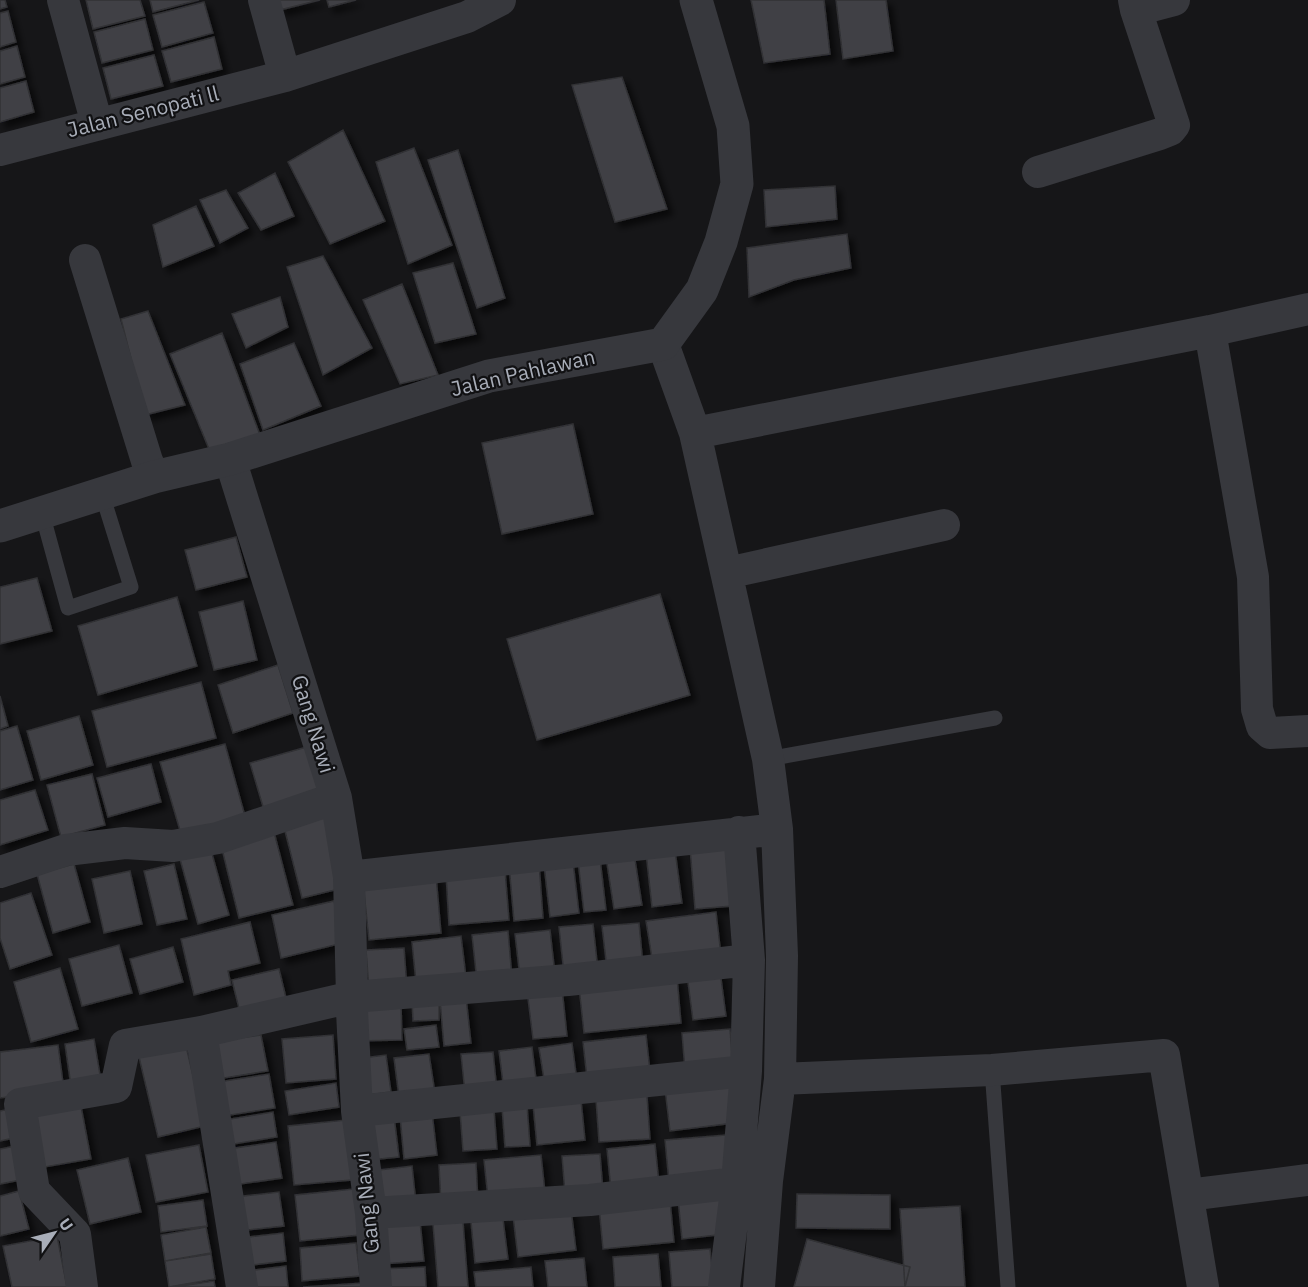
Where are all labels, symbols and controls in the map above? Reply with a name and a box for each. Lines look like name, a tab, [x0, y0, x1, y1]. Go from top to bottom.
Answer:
street label: Jalan Senopati ll	[64, 79, 222, 143]
street label: Jalan Pahlawan	[448, 342, 598, 402]
street label: Gang Nawi	[286, 671, 342, 776]
street label: Gang Nawi	[347, 1151, 385, 1255]
north arrow	[24, 1203, 84, 1263]
text: U	[55, 1214, 78, 1235]

